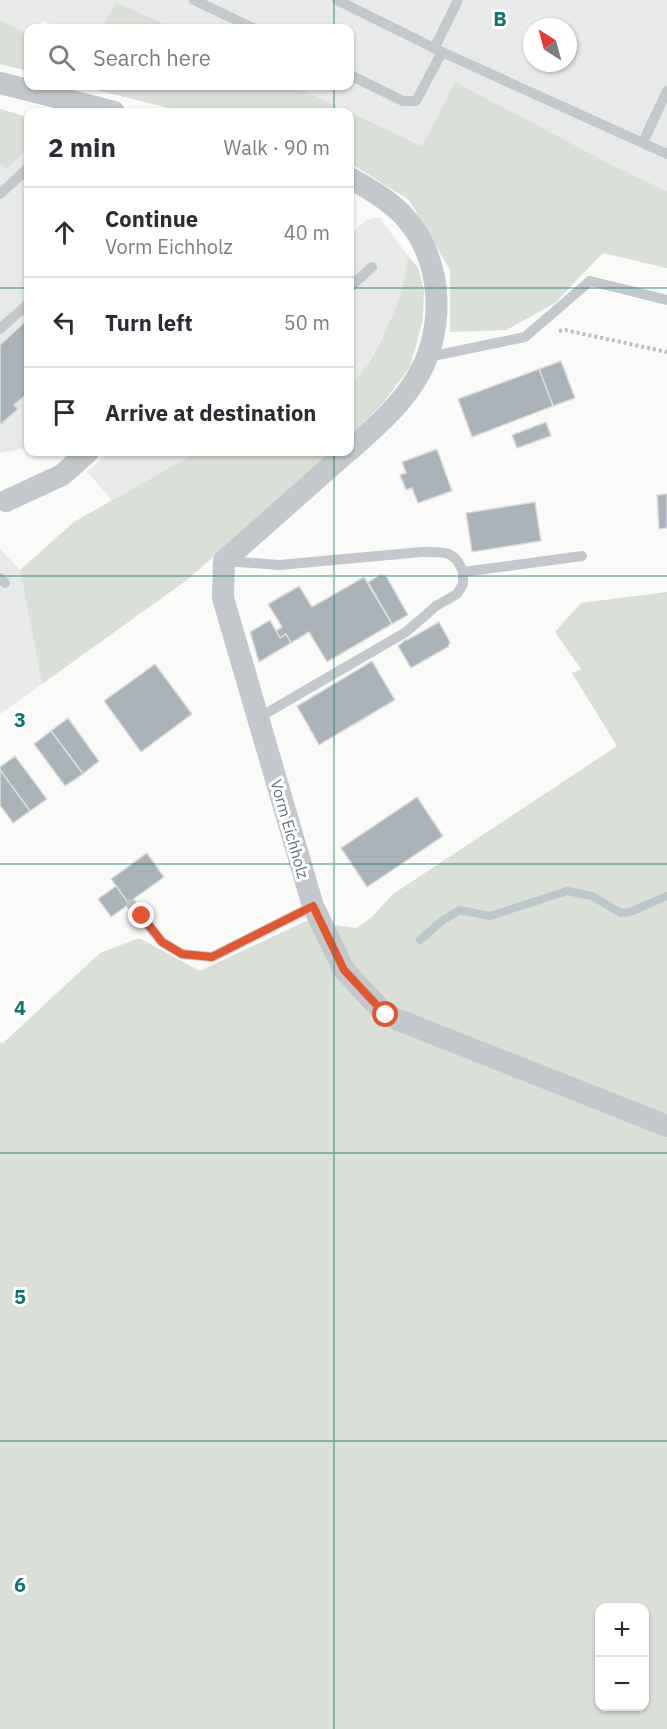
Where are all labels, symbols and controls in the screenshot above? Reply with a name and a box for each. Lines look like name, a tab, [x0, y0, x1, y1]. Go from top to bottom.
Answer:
text: B	[493, 5, 507, 32]
north arrow	[523, 18, 577, 72]
search box	[24, 24, 354, 90]
icon: search	[45, 41, 78, 74]
text: Search here	[93, 43, 211, 72]
text: 2 min	[48, 130, 116, 164]
text: Walk · 90 m	[224, 134, 330, 161]
text: Continue	[105, 204, 198, 233]
icon: ahead	[48, 216, 81, 249]
text: 40 m	[284, 219, 330, 246]
text: Vorm Eichholz	[105, 233, 233, 260]
icon: left	[48, 306, 81, 339]
text: Turn left	[105, 308, 193, 337]
text: 50 m	[284, 309, 330, 336]
icon: arrive	[48, 396, 81, 429]
text: Arrive at destination	[105, 398, 316, 427]
text: 3	[14, 706, 26, 733]
street label: Vorm Eichholz	[266, 777, 314, 881]
route end	[128, 902, 154, 928]
text: 4	[14, 994, 26, 1021]
route start	[372, 1001, 398, 1027]
text: 5	[14, 1283, 26, 1310]
text: 6	[14, 1571, 26, 1598]
map controls	[595, 1603, 649, 1711]
button: +	[595, 1603, 649, 1657]
button: −	[595, 1657, 649, 1711]

